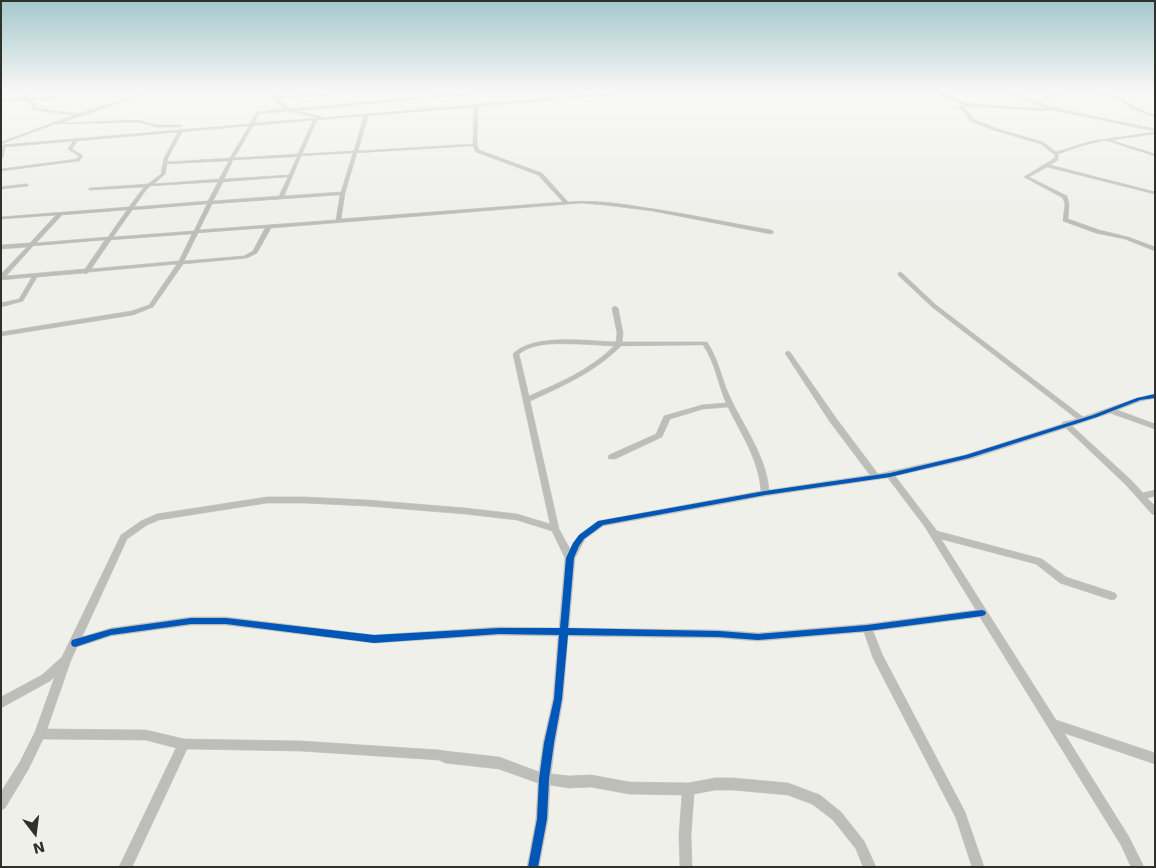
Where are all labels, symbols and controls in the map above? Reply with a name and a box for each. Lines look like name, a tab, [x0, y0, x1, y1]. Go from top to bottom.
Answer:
north arrow	[10, 808, 60, 858]
text: N	[31, 838, 47, 857]

